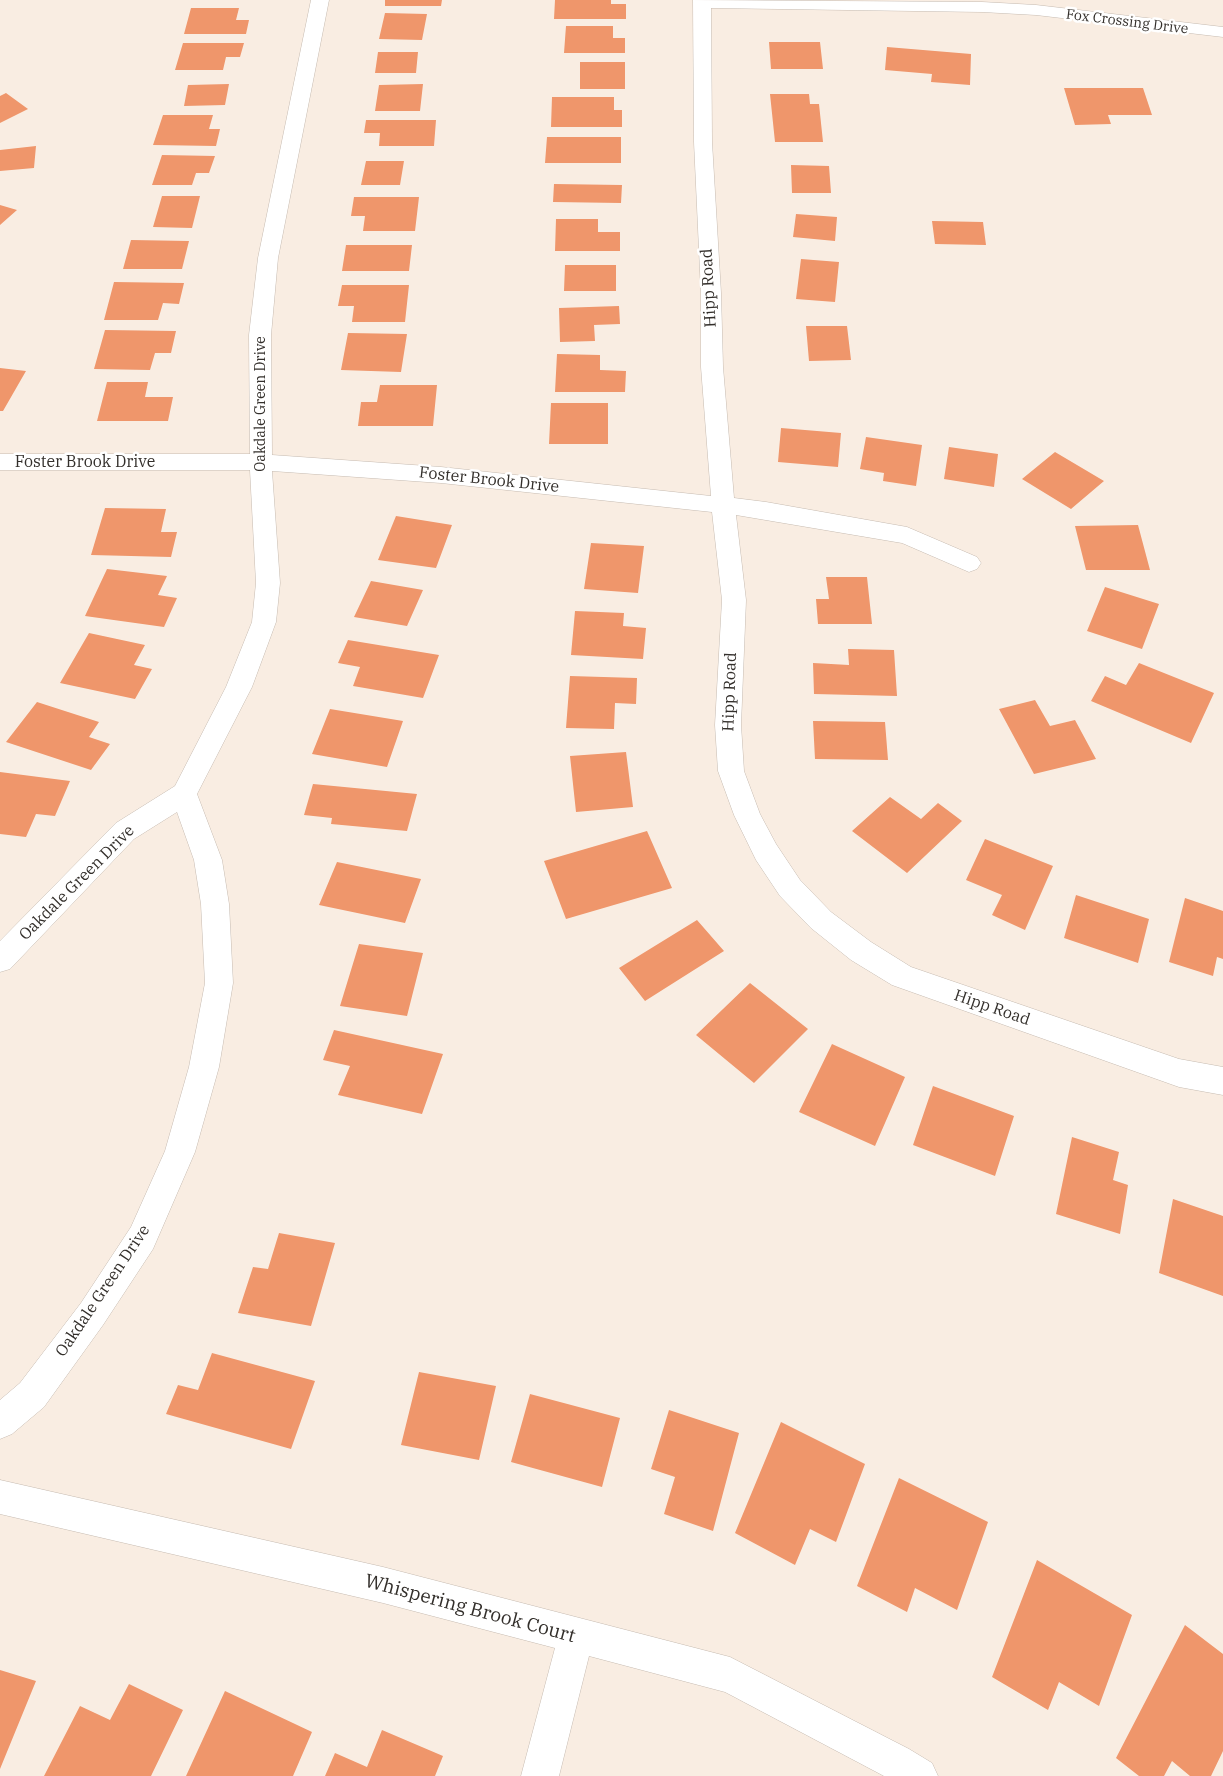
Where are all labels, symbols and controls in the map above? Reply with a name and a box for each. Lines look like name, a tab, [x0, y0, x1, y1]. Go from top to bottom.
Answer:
street label: Fox Crossing Drive	[1065, 6, 1189, 38]
street label: Hipp Road	[697, 248, 721, 328]
street label: Oakdale Green Drive	[253, 336, 269, 472]
street label: Foster Brook Drive	[15, 452, 155, 472]
street label: Foster Brook Drive	[418, 463, 560, 497]
street label: Hipp Road	[719, 652, 741, 732]
street label: Oakdale Green Drive	[15, 821, 139, 945]
street label: Hipp Road	[951, 986, 1033, 1030]
street label: Oakdale Green Drive	[52, 1221, 154, 1361]
street label: Whispering Brook Court	[362, 1570, 578, 1648]

